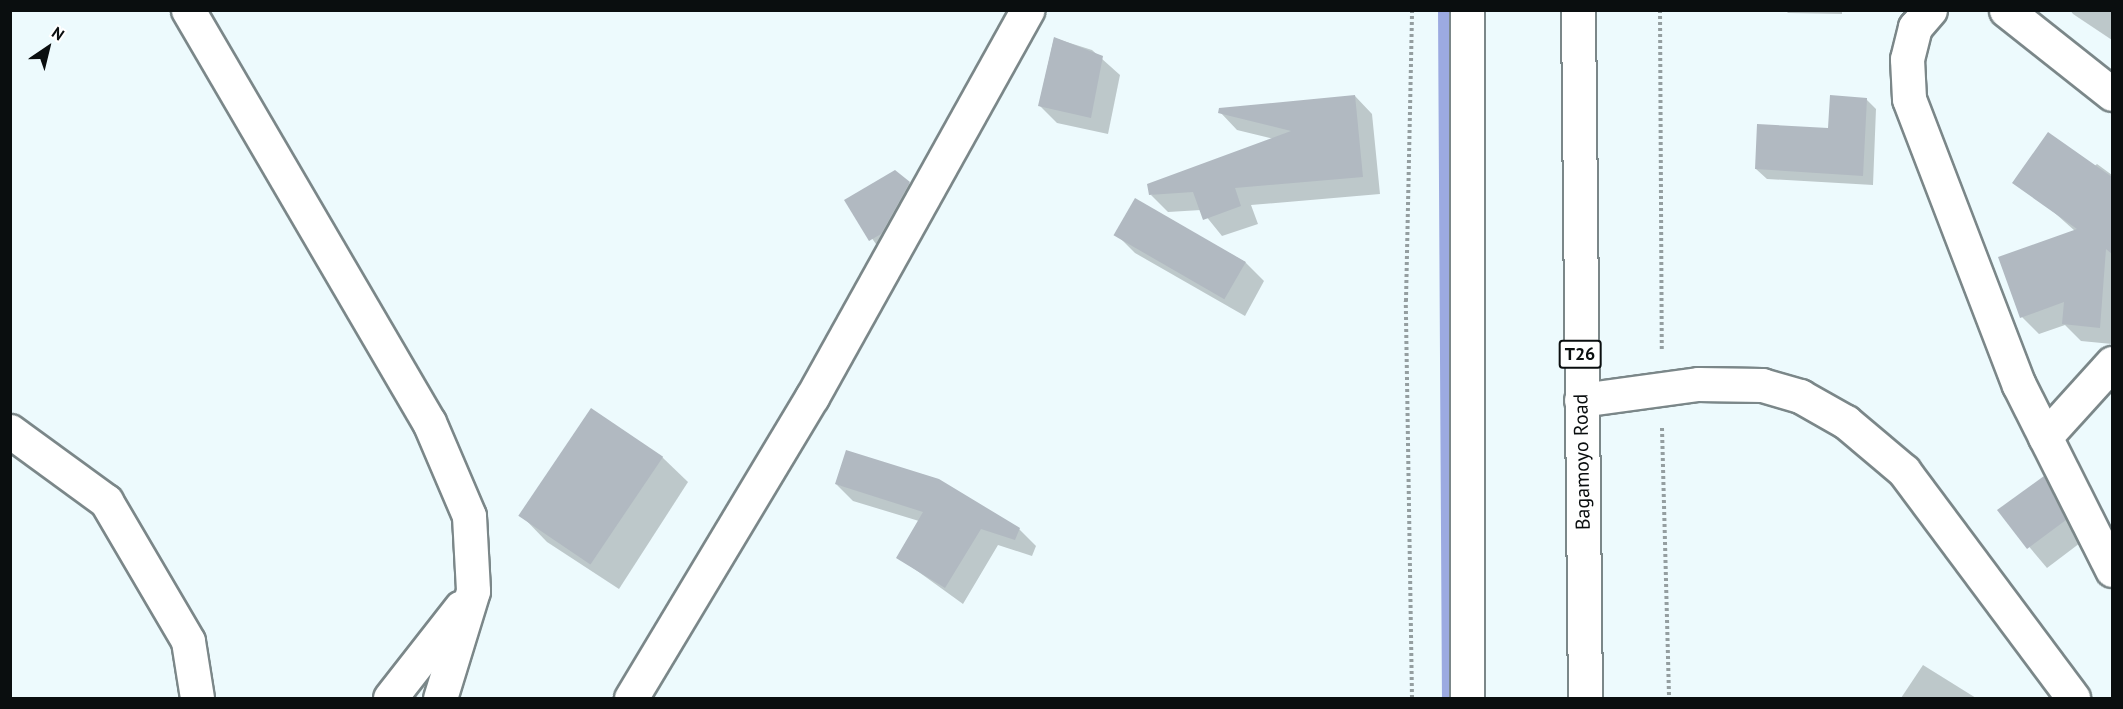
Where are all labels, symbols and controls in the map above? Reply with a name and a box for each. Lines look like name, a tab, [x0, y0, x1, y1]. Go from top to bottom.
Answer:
north arrow	[18, 18, 78, 78]
text: N	[48, 22, 68, 44]
road number: T26	[1558, 339, 1602, 369]
street label: Bagamoyo Road	[1569, 394, 1595, 530]

